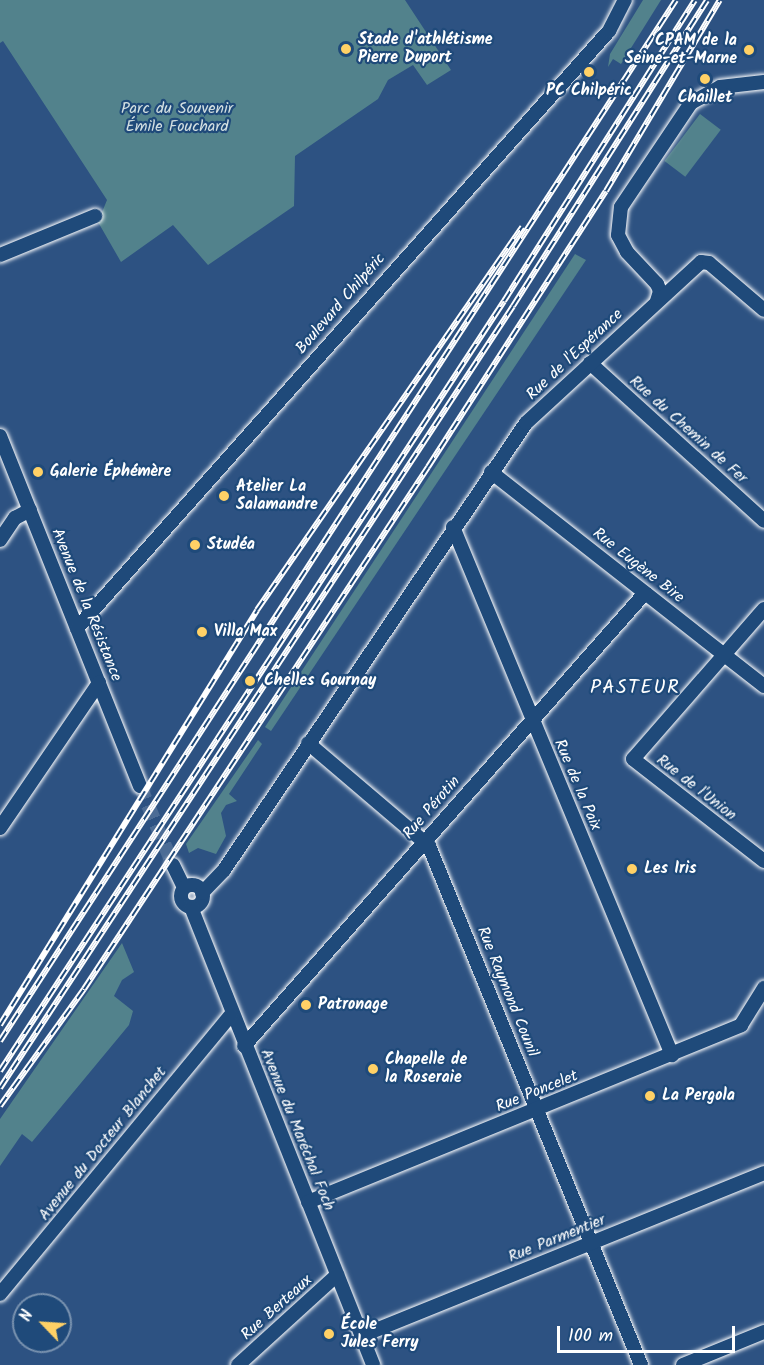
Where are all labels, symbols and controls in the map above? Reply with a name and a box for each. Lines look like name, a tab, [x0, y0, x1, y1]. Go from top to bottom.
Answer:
place label: Stade d'athlétisme Pierre Duport	[358, 30, 493, 68]
place label: CPAM de la Seine-et-Marne	[625, 31, 737, 69]
marker: Stade d'athlétisme Pierre Duport	[339, 42, 353, 56]
marker: CPAM de la Seine-et-Marne	[742, 43, 756, 57]
marker: PC Chilpéric	[582, 65, 596, 79]
marker: Chaillet	[698, 72, 712, 86]
place label: PC Chilpéric	[546, 81, 632, 101]
place label: Chaillet	[678, 88, 732, 108]
park label: Parc du Souvenir Émile Fouchard	[121, 99, 233, 137]
street label: Boulevard Chilpéric	[292, 250, 390, 358]
street label: Rue de l'Espérance	[523, 305, 627, 405]
street label: Rue du Chemin de Fer	[625, 372, 751, 488]
place label: Galerie Éphémère	[50, 462, 171, 482]
marker: Galerie Éphémère	[31, 465, 45, 479]
place label: Atelier La Salamandre	[236, 477, 318, 515]
marker: Atelier La Salamandre	[217, 489, 231, 503]
street label: Rue Eugène Bire	[588, 524, 688, 608]
street label: Avenue de la Résistance	[47, 526, 125, 684]
place label: Studéa	[207, 535, 255, 555]
marker: Studéa	[188, 538, 202, 552]
place label: Villa Max	[214, 622, 277, 642]
marker: Villa Max	[195, 625, 209, 639]
place label: Chelles Gournay	[264, 671, 376, 691]
marker: Chelles Gournay	[241, 672, 259, 690]
district label: PASTEUR	[590, 676, 680, 700]
street label: Rue de la Paix	[549, 737, 605, 833]
street label: Rue de l'Union	[652, 751, 740, 825]
street label: Rue Pérotin	[399, 772, 465, 844]
place label: Les Iris	[644, 859, 697, 879]
marker: Les Iris	[625, 862, 639, 876]
street label: Rue Raymond Counil	[472, 924, 542, 1060]
place label: Patronage	[318, 995, 388, 1015]
marker: Patronage	[299, 998, 313, 1012]
street label: Avenue du Maréchal Foch	[256, 1046, 338, 1214]
place label: Chapelle de la Roseraie	[385, 1050, 467, 1088]
marker: Chapelle de la Roseraie	[366, 1062, 380, 1076]
street label: Avenue du Docteur Blanchet	[35, 1063, 171, 1225]
street label: Rue Poncelet	[493, 1067, 581, 1117]
place label: La Pergola	[662, 1086, 735, 1106]
marker: La Pergola	[643, 1089, 657, 1103]
street label: Rue Parmentier	[506, 1211, 608, 1267]
street label: Rue Berteaux	[238, 1271, 316, 1345]
north arrow	[12, 1293, 72, 1353]
text: N	[14, 1306, 41, 1326]
scale bar	[560, 1314, 738, 1352]
place label: École Jules Ferry	[341, 1315, 419, 1353]
text: 100 m	[568, 1322, 613, 1351]
marker: École Jules Ferry	[322, 1327, 336, 1341]

